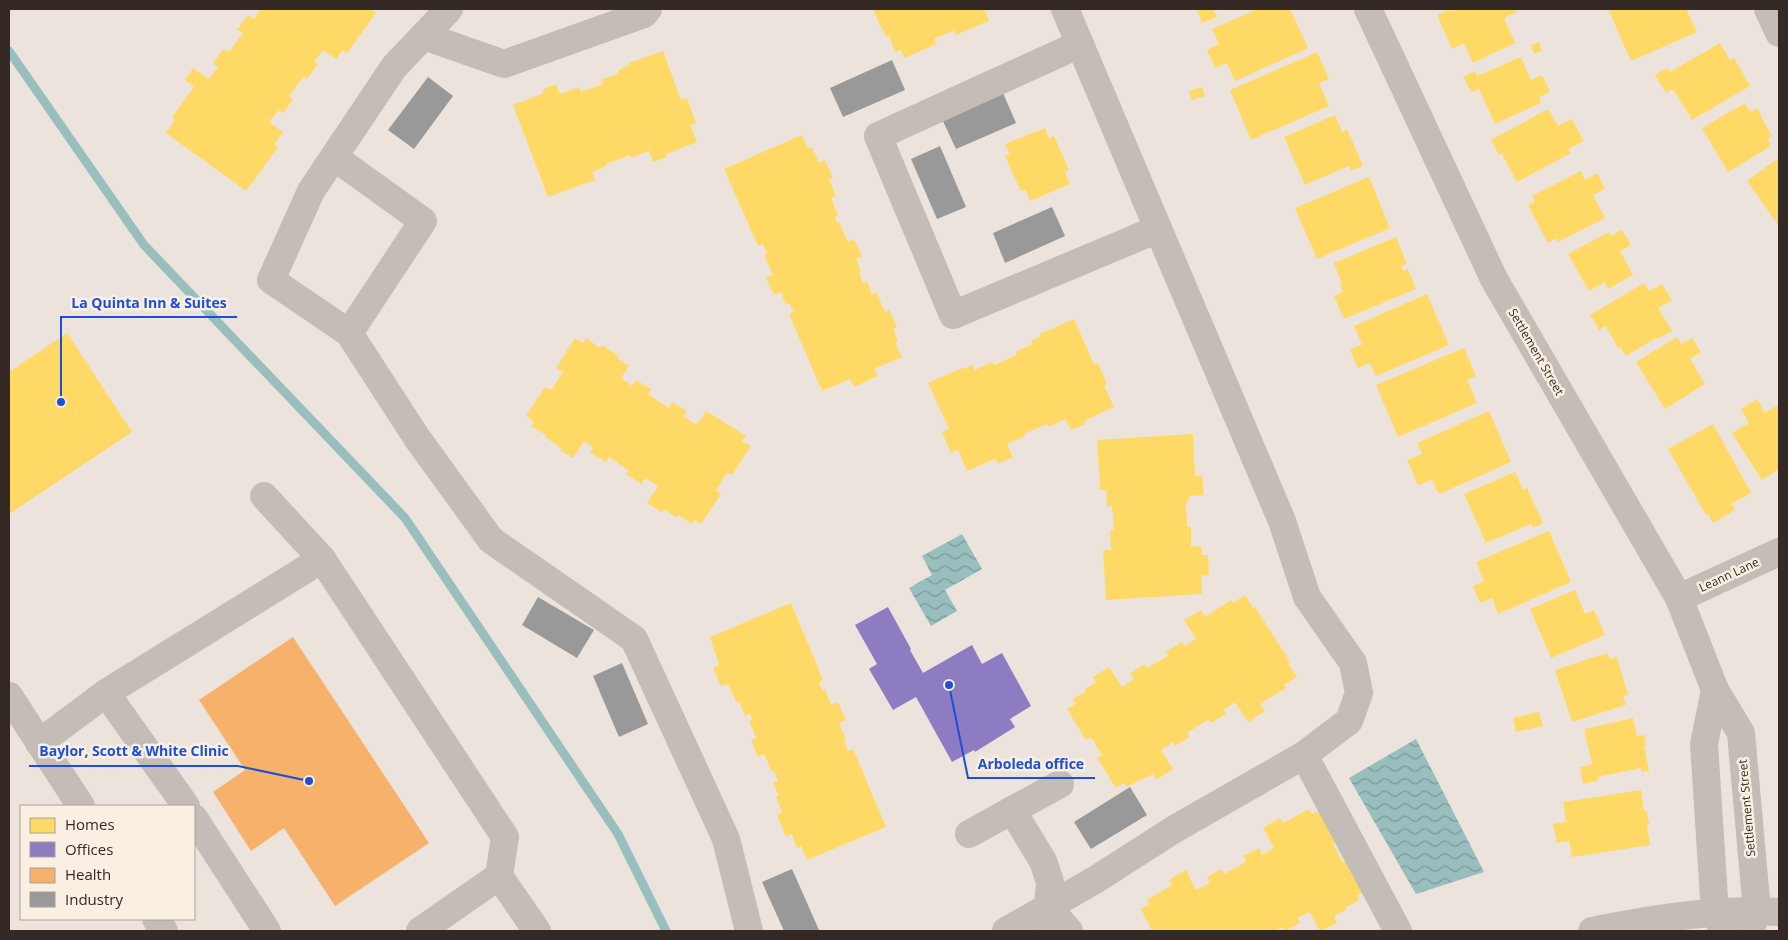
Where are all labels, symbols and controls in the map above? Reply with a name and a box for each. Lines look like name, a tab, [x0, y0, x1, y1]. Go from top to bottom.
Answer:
callout: La Quinta Inn & Suites	[61, 288, 237, 317]
text: La Quinta Inn & Suites	[71, 293, 227, 312]
street label: Settlement Street	[1505, 305, 1568, 398]
street label: Leann Lane	[1696, 553, 1762, 596]
callout: Baylor, Scott & White Clinic	[29, 737, 238, 766]
text: Baylor, Scott & White Clinic	[39, 741, 229, 760]
callout: Arboleda office	[968, 749, 1095, 778]
text: Arboleda office	[978, 754, 1084, 773]
street label: Settlement Street	[1734, 759, 1759, 857]
legend	[20, 805, 195, 920]
text: Homes	[65, 814, 115, 834]
text: Offices	[65, 839, 113, 859]
text: Health	[65, 864, 111, 884]
text: Industry	[65, 889, 123, 909]

